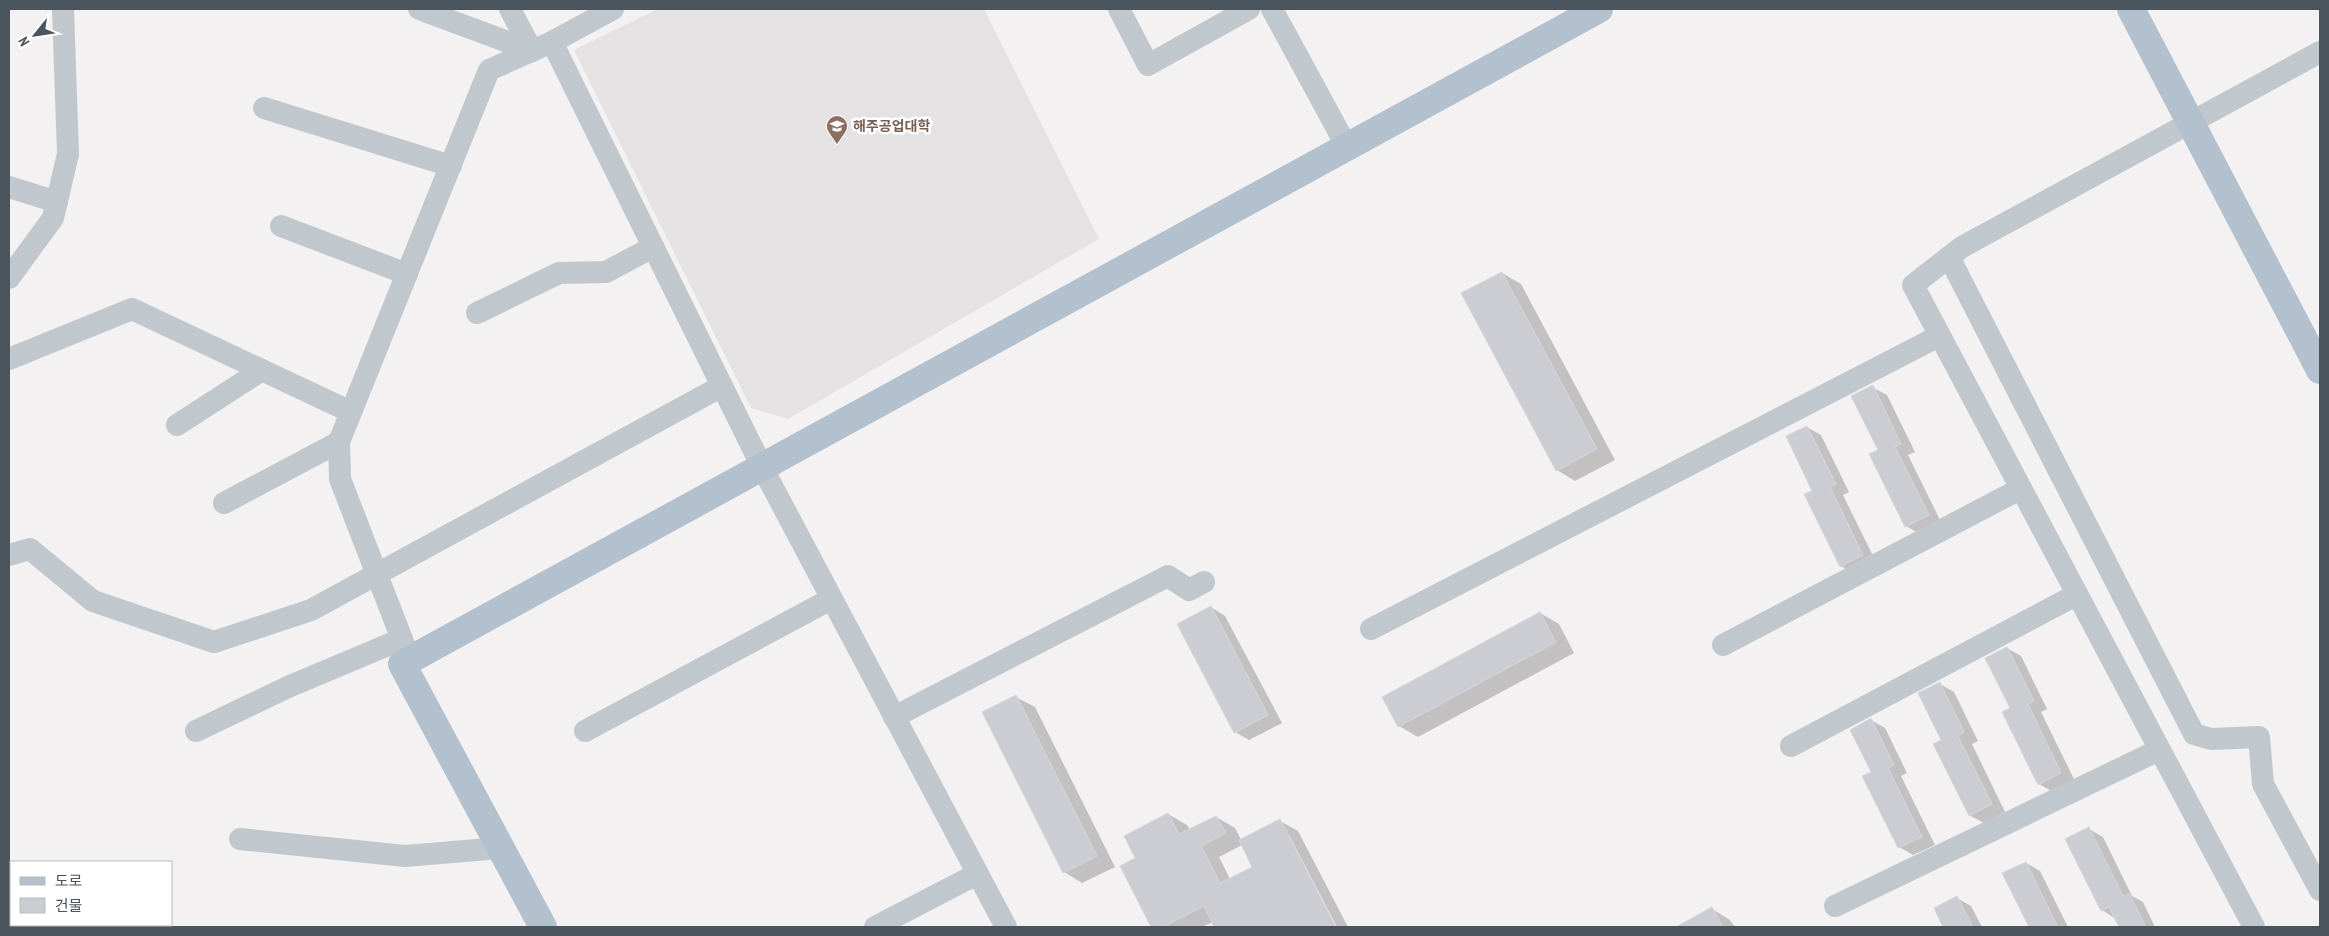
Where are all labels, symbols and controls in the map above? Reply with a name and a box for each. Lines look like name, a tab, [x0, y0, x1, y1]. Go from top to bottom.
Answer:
north arrow	[10, 10, 60, 60]
text: N	[14, 34, 33, 49]
school or university icon: 해주공업대학	[825, 114, 849, 145]
place label: 해주공업대학	[853, 117, 930, 135]
legend	[10, 861, 172, 926]
text: 도로	[55, 871, 83, 890]
text: 건물	[55, 896, 83, 915]

